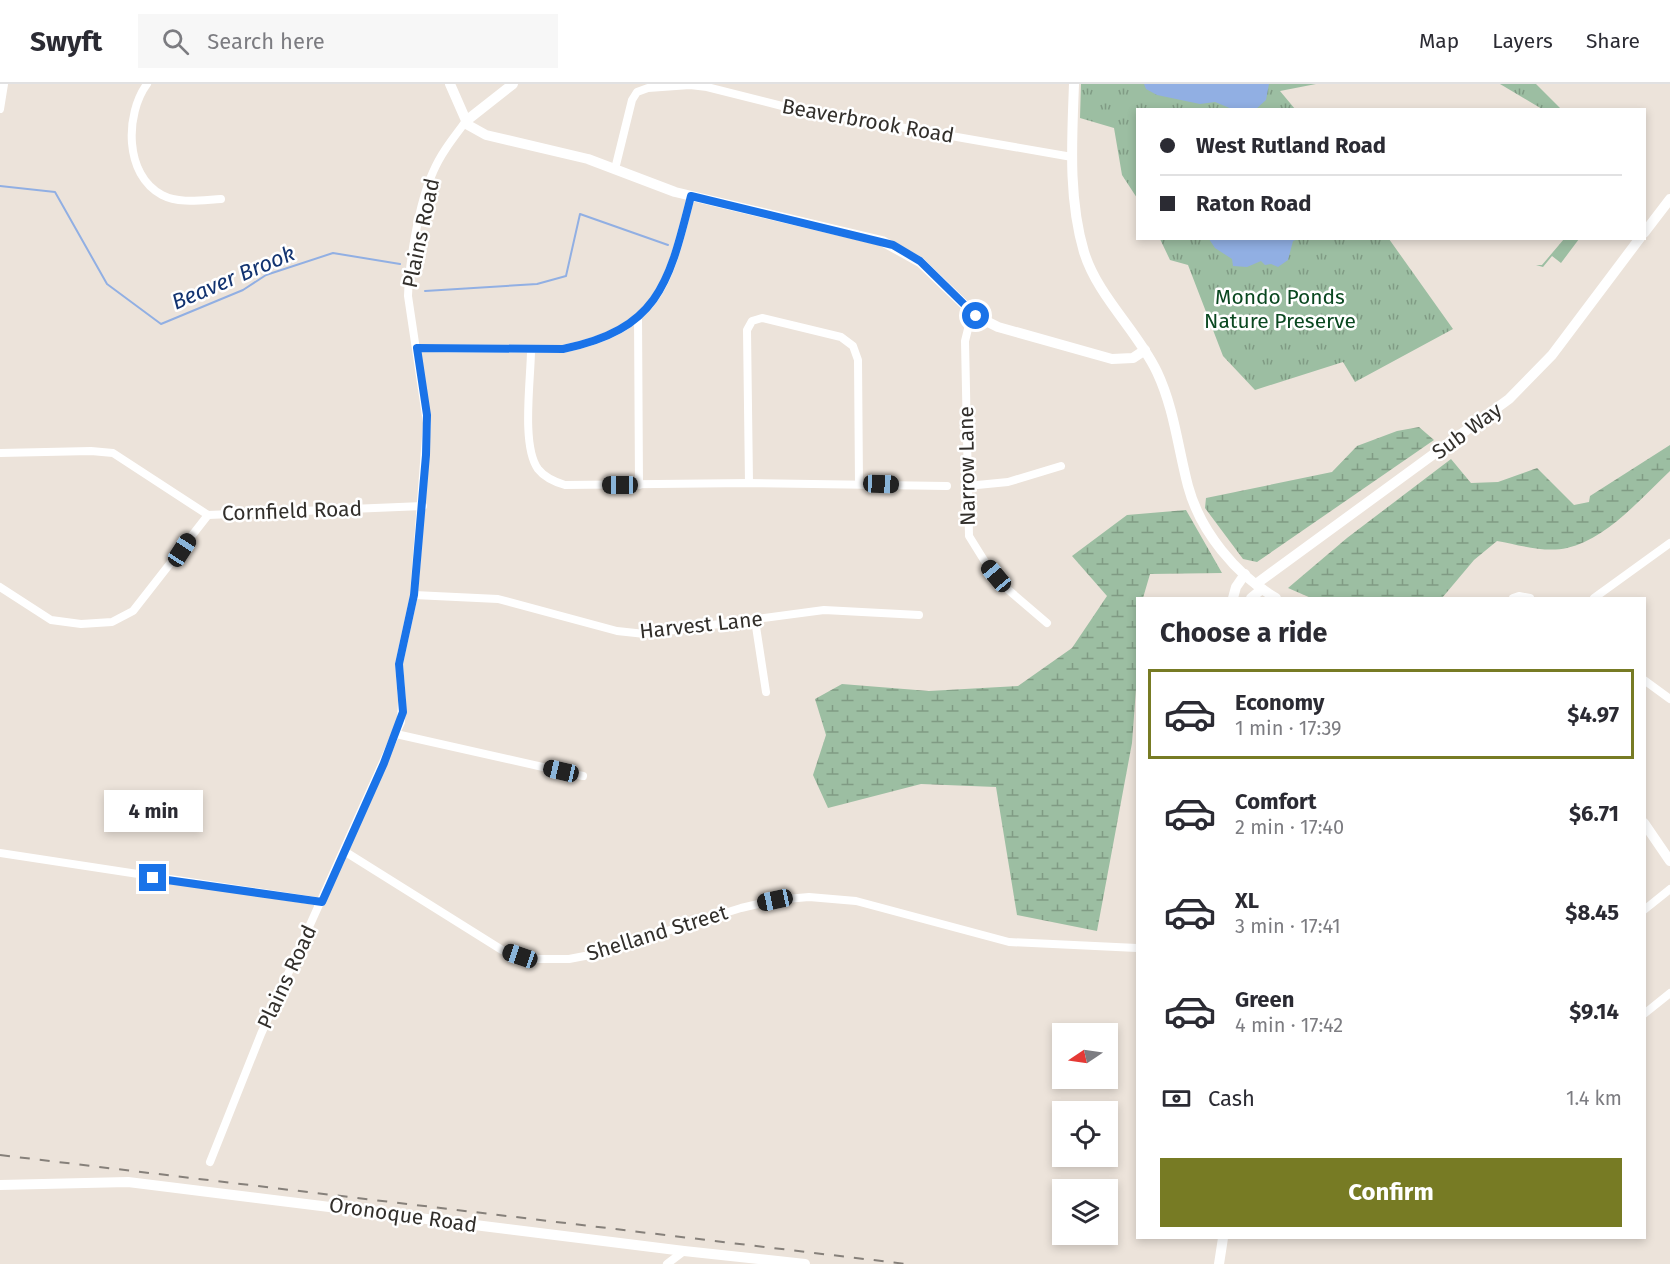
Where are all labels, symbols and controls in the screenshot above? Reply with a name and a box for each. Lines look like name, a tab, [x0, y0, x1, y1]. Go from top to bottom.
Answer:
search box	[138, 14, 558, 68]
text: Swyft	[30, 25, 102, 58]
icon: search	[159, 25, 192, 58]
text: Search here	[207, 28, 325, 55]
text: Map	[1419, 28, 1459, 54]
text: Layers	[1492, 28, 1553, 54]
text: Share	[1586, 28, 1640, 54]
street label: Beaverbrook Road	[780, 93, 956, 149]
text: West Rutland Road	[1196, 132, 1386, 159]
street label: Plains Road	[397, 176, 445, 290]
text: Raton Road	[1196, 190, 1311, 217]
water label: Beaver Brook	[167, 239, 299, 316]
park label: Mondo Ponds Nature Preserve	[1204, 284, 1356, 334]
route start	[962, 302, 989, 329]
street label: Sub Way	[1427, 397, 1507, 465]
street label: Narrow Lane	[953, 406, 981, 526]
car	[863, 474, 899, 494]
car	[602, 476, 638, 494]
street label: Cornfield Road	[222, 496, 362, 526]
car	[165, 530, 199, 570]
car	[978, 556, 1014, 596]
street label: Harvest Lane	[638, 606, 764, 644]
text: Choose a ride	[1160, 617, 1327, 649]
icon: car	[1163, 687, 1217, 741]
text: Economy	[1235, 689, 1324, 716]
text: $4.97	[1567, 701, 1619, 728]
text: 1 min · 17:39	[1235, 716, 1342, 740]
car	[541, 758, 581, 784]
icon: car	[1163, 786, 1217, 840]
text: Comfort	[1235, 788, 1316, 815]
callout: 4 min	[104, 791, 202, 833]
text: 4 min	[128, 799, 179, 823]
text: $6.71	[1569, 800, 1619, 827]
text: 2 min · 17:40	[1235, 815, 1344, 839]
route end	[139, 864, 166, 891]
icon: car	[1163, 885, 1217, 939]
car	[756, 887, 794, 913]
text: XL	[1235, 887, 1259, 914]
street label: Shelland Street	[583, 899, 731, 967]
text: $8.45	[1565, 899, 1619, 926]
text: 3 min · 17:41	[1235, 914, 1341, 938]
street label: Plains Road	[252, 921, 322, 1033]
car	[500, 942, 540, 970]
icon: car	[1163, 984, 1217, 1038]
text: Green	[1235, 986, 1294, 1013]
text: $9.14	[1569, 998, 1619, 1025]
text: 4 min · 17:42	[1235, 1013, 1343, 1037]
north arrow	[1052, 1023, 1118, 1089]
map controls	[1052, 1023, 1118, 1245]
icon: cash	[1160, 1082, 1193, 1115]
text: Cash	[1208, 1085, 1255, 1112]
text: 1.4 km	[1566, 1086, 1622, 1110]
button: locate	[1052, 1101, 1118, 1167]
button: Confirm	[1160, 1158, 1622, 1227]
button: layers	[1052, 1179, 1118, 1245]
street label: Oronoque Road	[327, 1192, 479, 1238]

